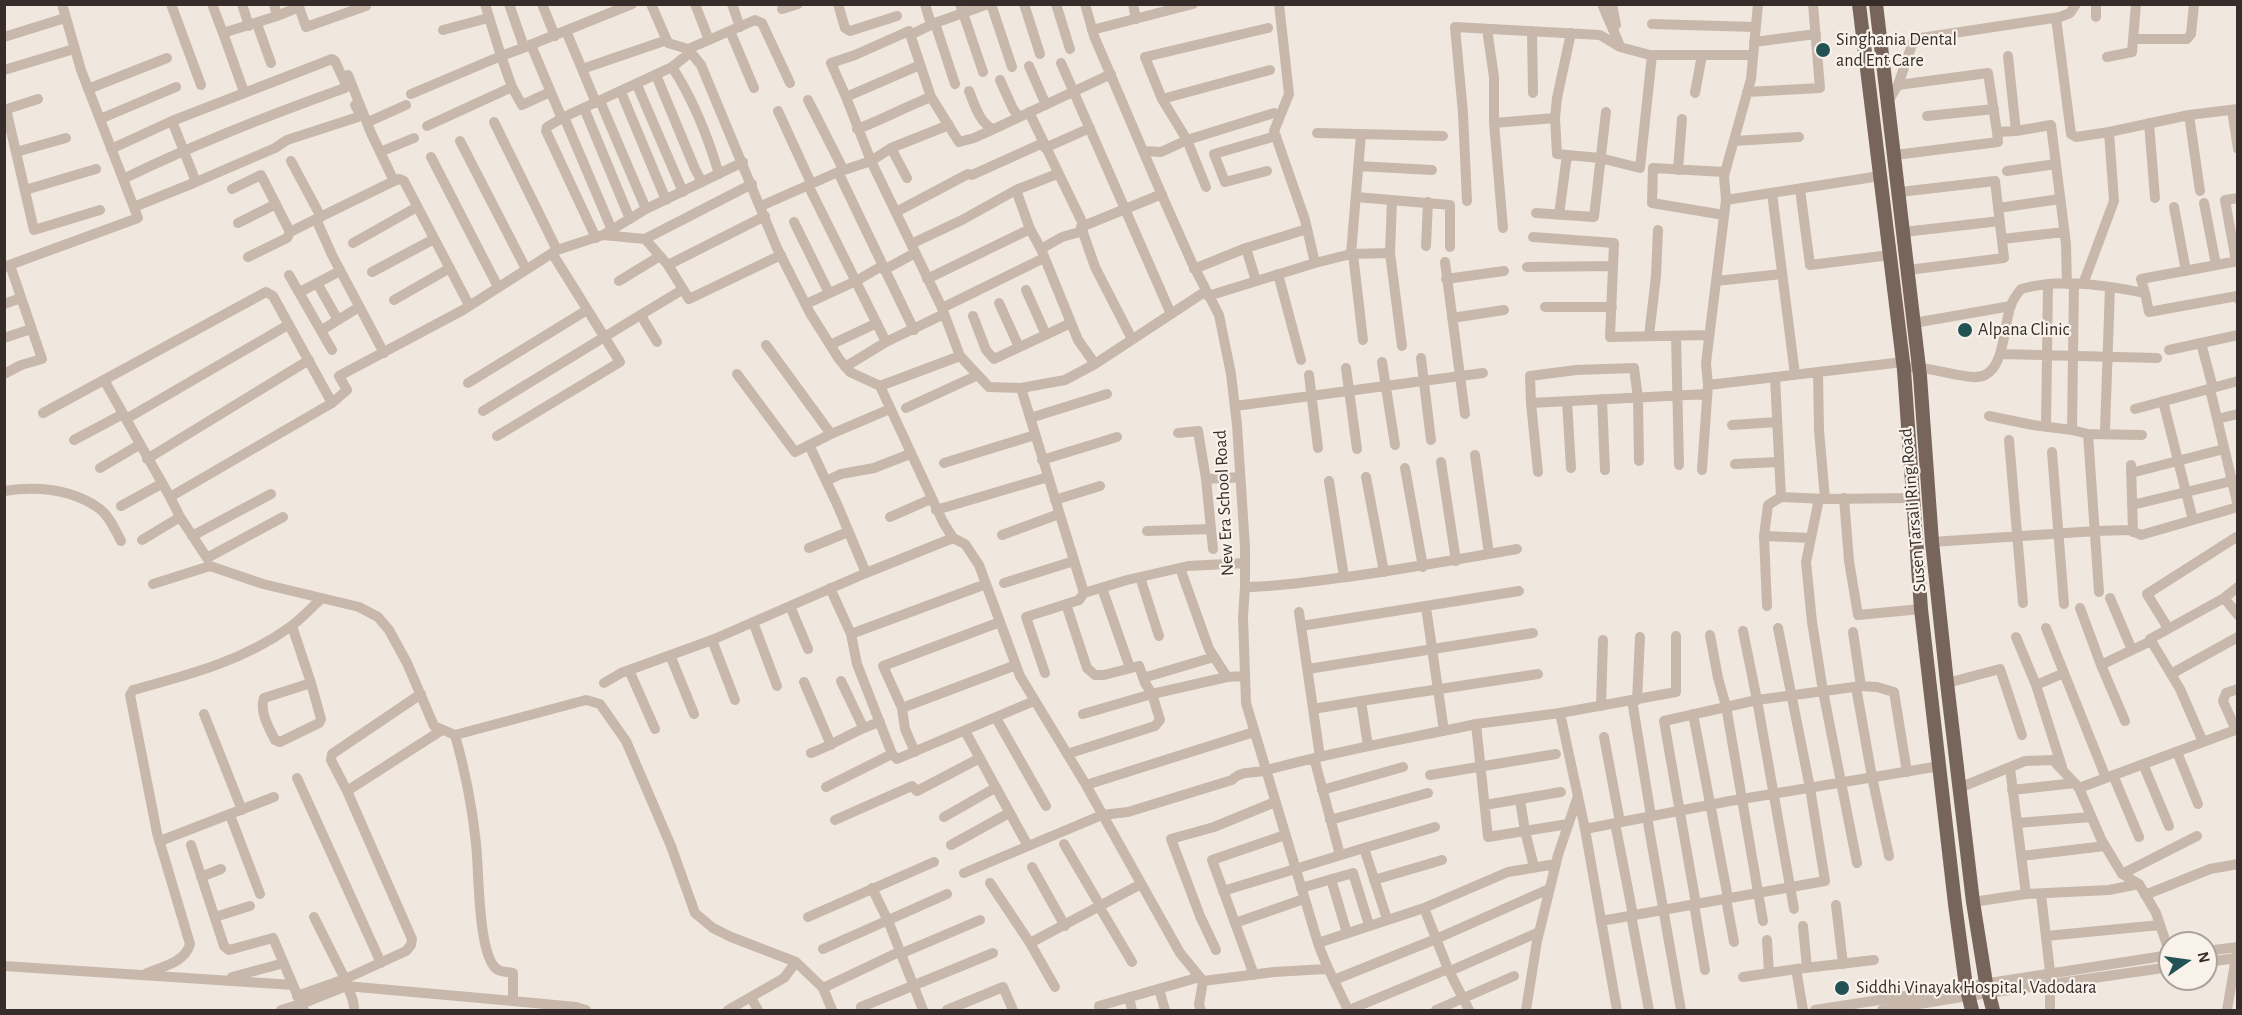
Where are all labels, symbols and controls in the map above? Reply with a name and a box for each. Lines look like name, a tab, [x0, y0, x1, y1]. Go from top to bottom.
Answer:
place label: Singhania Dental and Ent Care	[1836, 29, 1957, 72]
marker: Singhania Dental and Ent Care	[1814, 41, 1832, 59]
place label: Alpana Clinic	[1978, 319, 2069, 341]
marker: Alpana Clinic	[1956, 321, 1974, 339]
street label: Susen Tarsali Ring Road	[1895, 427, 1931, 593]
street label: New Era School Road	[1209, 429, 1239, 577]
north arrow	[2158, 931, 2218, 991]
text: N	[2195, 950, 2213, 965]
place label: Siddhi Vinayak Hospital, Vadodara	[1856, 977, 2097, 999]
marker: Siddhi Vinayak Hospital, Vadodara	[1833, 979, 1851, 997]

